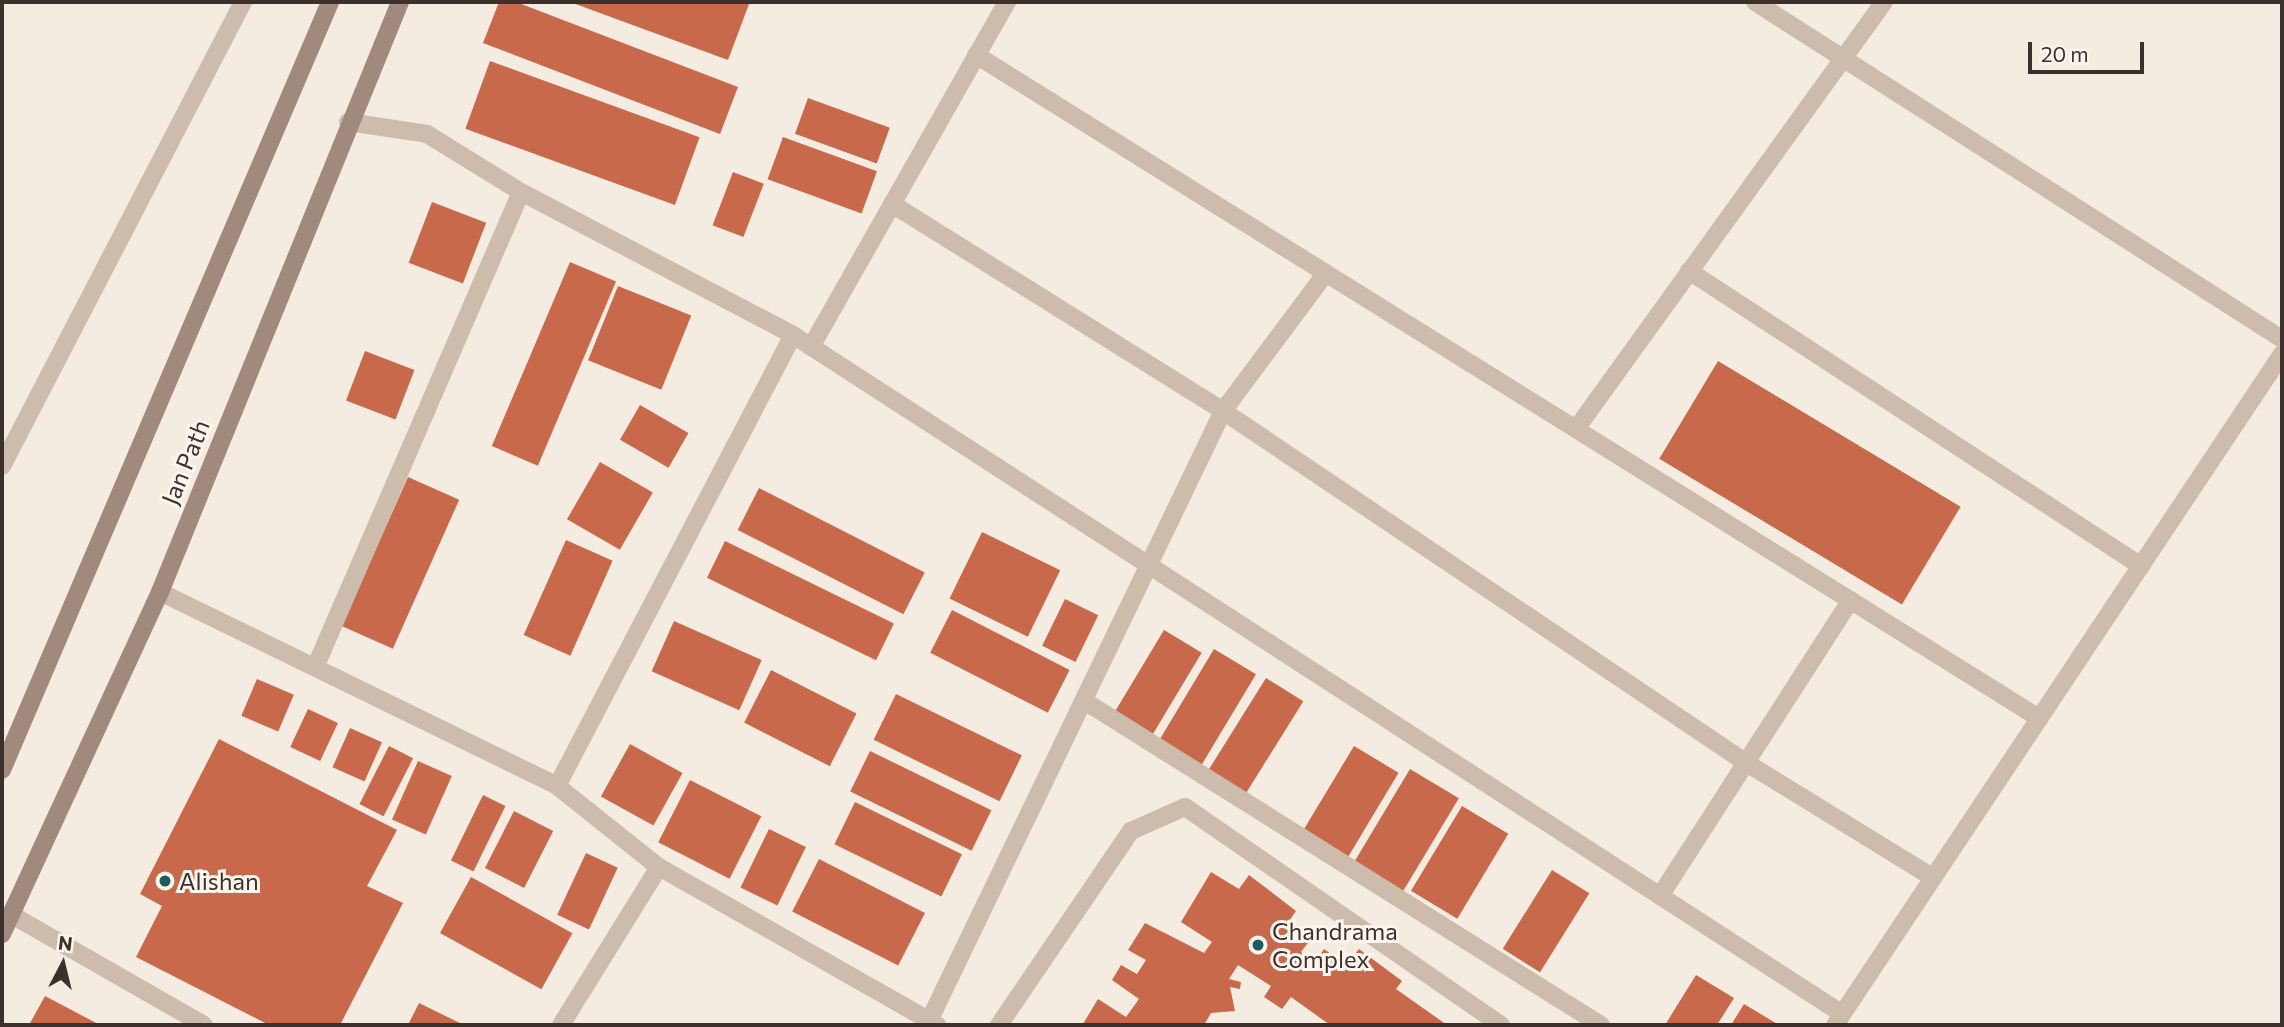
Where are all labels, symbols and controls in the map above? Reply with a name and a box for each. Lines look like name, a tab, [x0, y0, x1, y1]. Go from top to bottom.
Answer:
scale bar	[2032, 28, 2148, 72]
text: 20 m	[2041, 41, 2089, 66]
street label: Jan Path	[155, 415, 215, 509]
place label: Alishan	[179, 867, 259, 895]
marker: Alishan	[157, 873, 173, 889]
place label: Chandrama Complex	[1272, 917, 1398, 973]
north arrow	[28, 929, 98, 999]
text: N	[57, 930, 74, 955]
marker: Chandrama Complex	[1250, 937, 1266, 953]

